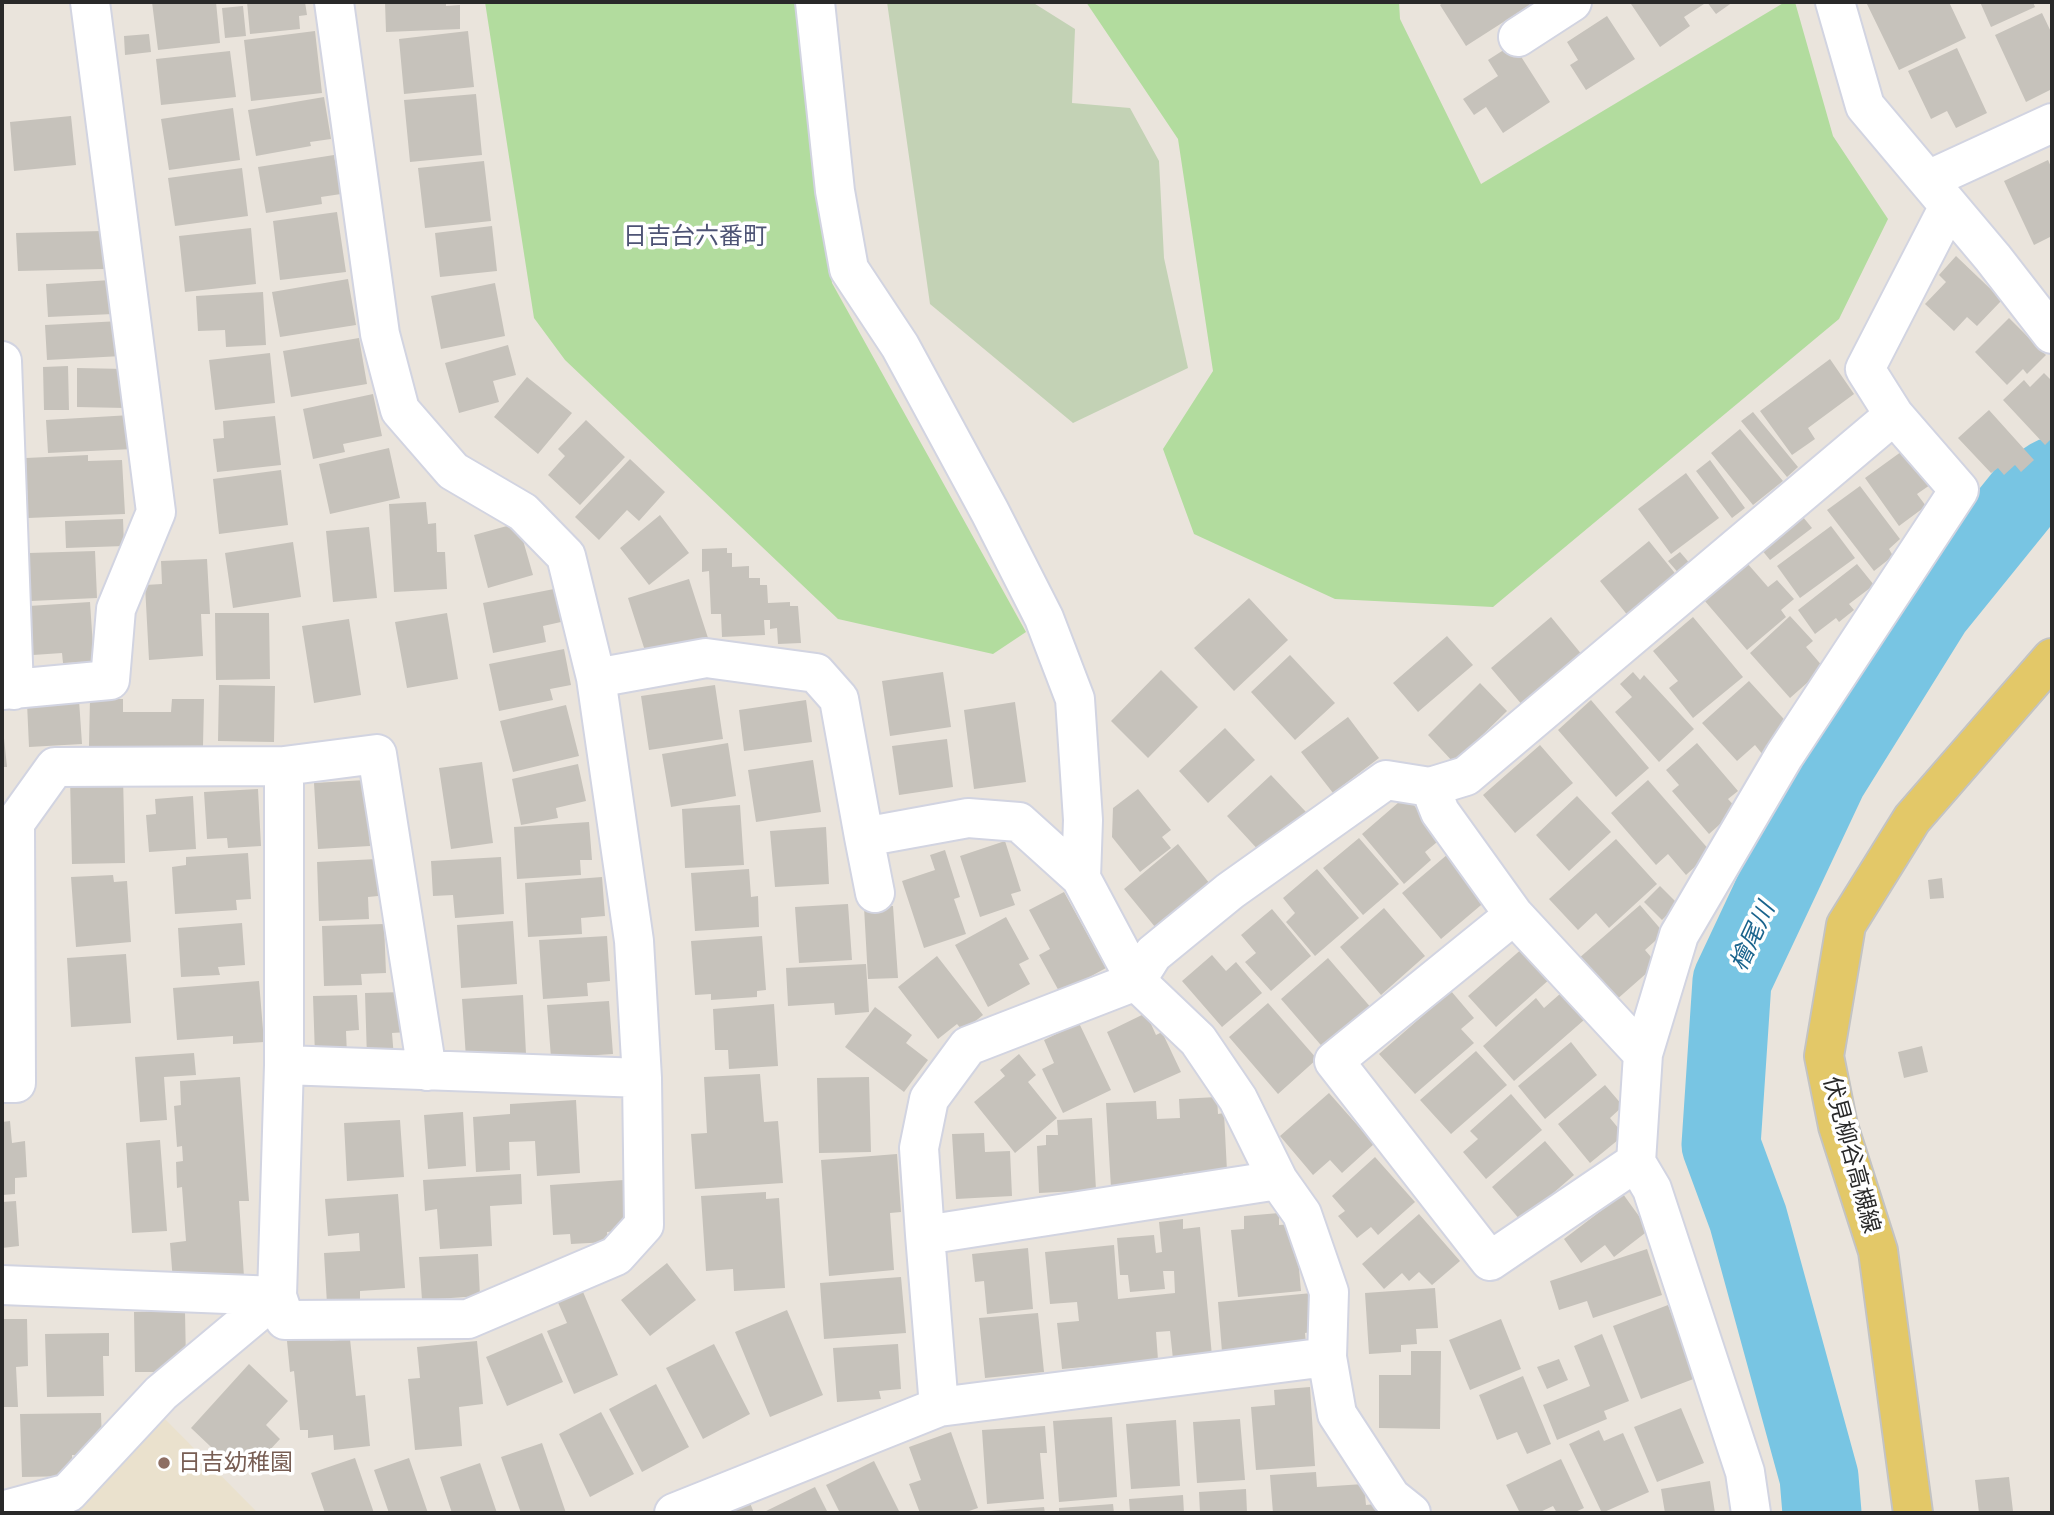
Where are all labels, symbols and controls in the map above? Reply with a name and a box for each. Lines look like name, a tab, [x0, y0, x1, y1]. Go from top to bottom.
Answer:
district label: 日吉台六番町	[623, 223, 767, 251]
water label: 檜尾川	[1725, 898, 1781, 976]
street label: 伏見柳谷高槻線	[1817, 1074, 1885, 1236]
place label: 日吉幼稚園	[178, 1449, 293, 1477]
marker: 日吉幼稚園	[156, 1455, 172, 1471]

